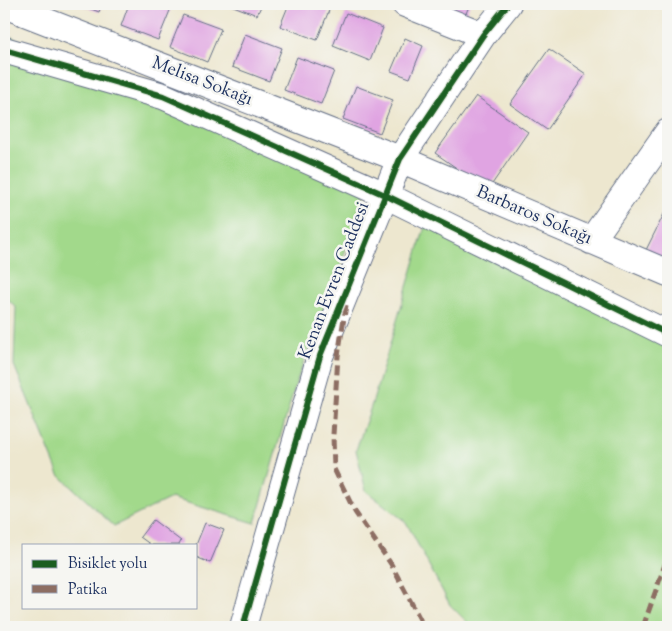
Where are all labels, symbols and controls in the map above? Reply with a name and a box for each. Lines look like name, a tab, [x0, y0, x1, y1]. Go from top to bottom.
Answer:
street label: Melisa Sokağı	[148, 51, 256, 113]
street label: Barbaros Sokağı	[472, 180, 596, 252]
street label: Kenan Evren Caddesi	[293, 198, 377, 364]
legend	[22, 544, 198, 608]
text: Bisiklet yolu	[68, 554, 148, 575]
text: Patika	[68, 580, 108, 601]

